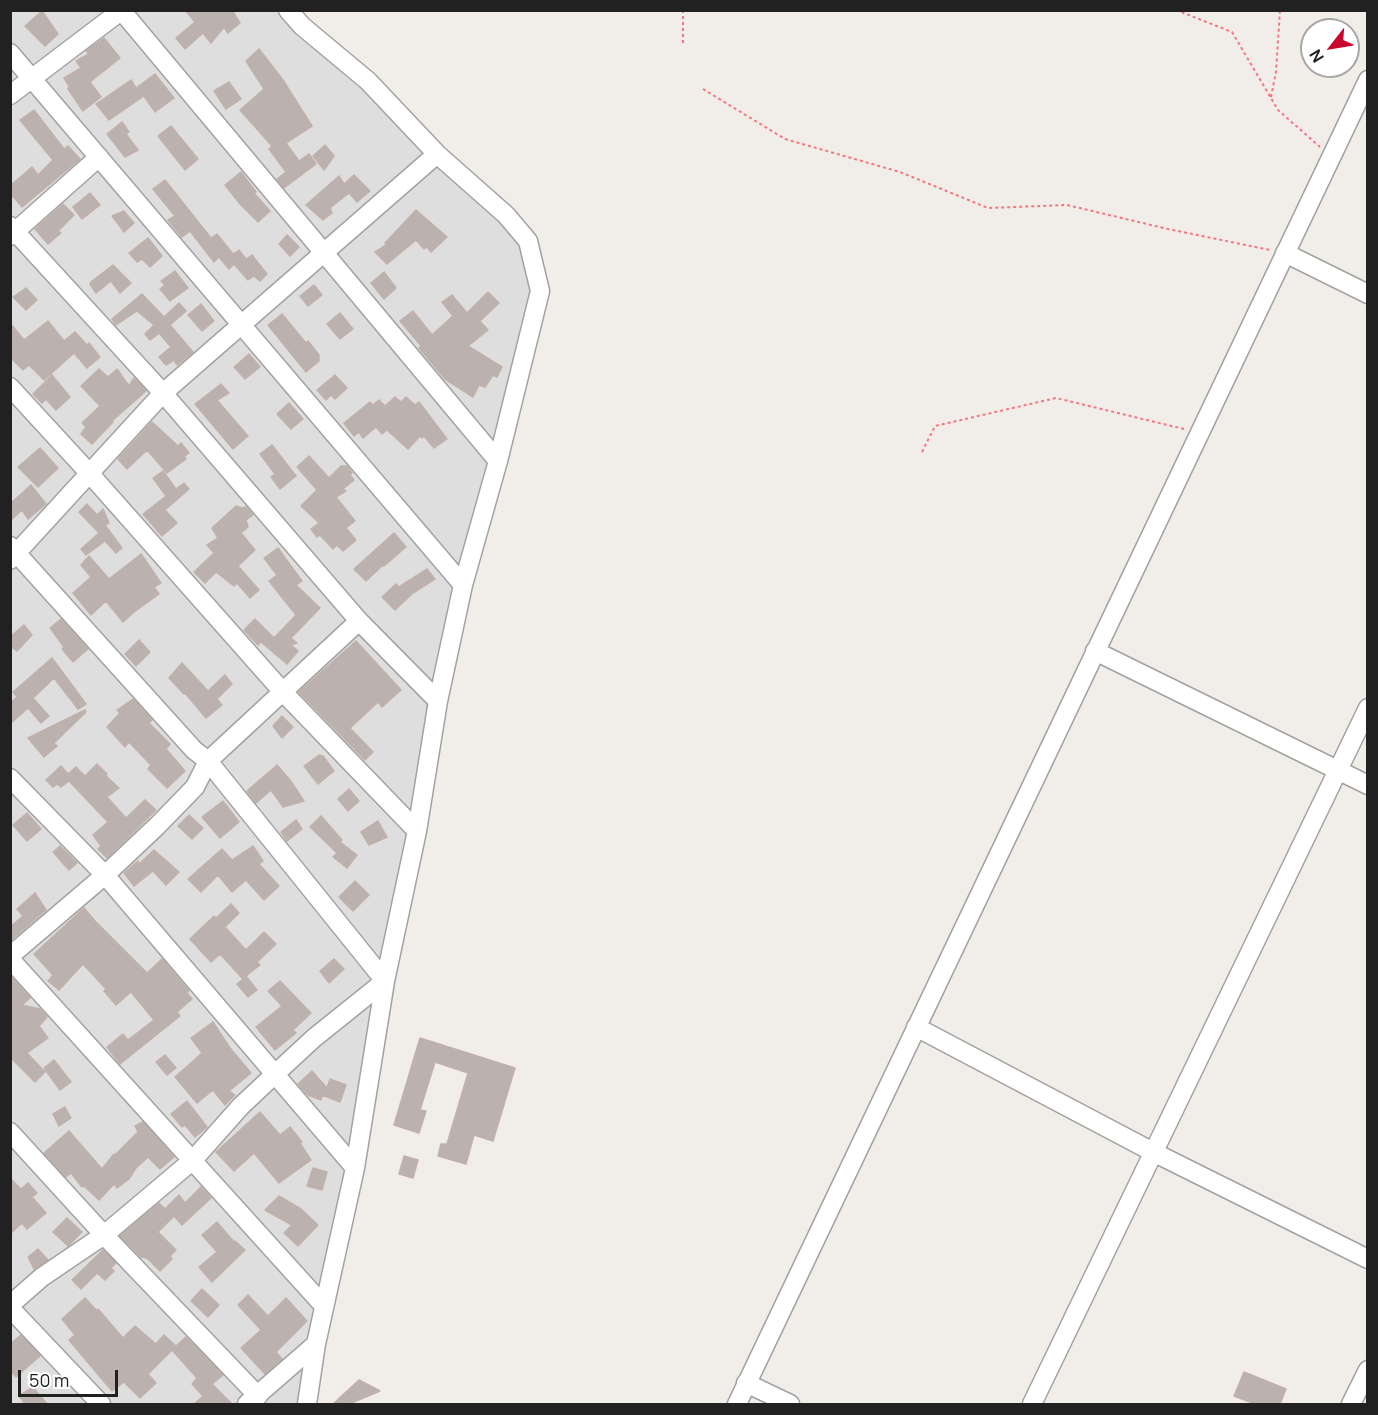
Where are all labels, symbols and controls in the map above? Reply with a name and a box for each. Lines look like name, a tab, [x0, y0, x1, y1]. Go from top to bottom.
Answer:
north arrow	[1300, 18, 1360, 78]
text: N	[1304, 46, 1329, 67]
scale bar	[21, 1358, 122, 1396]
text: 50 m	[29, 1368, 69, 1392]

